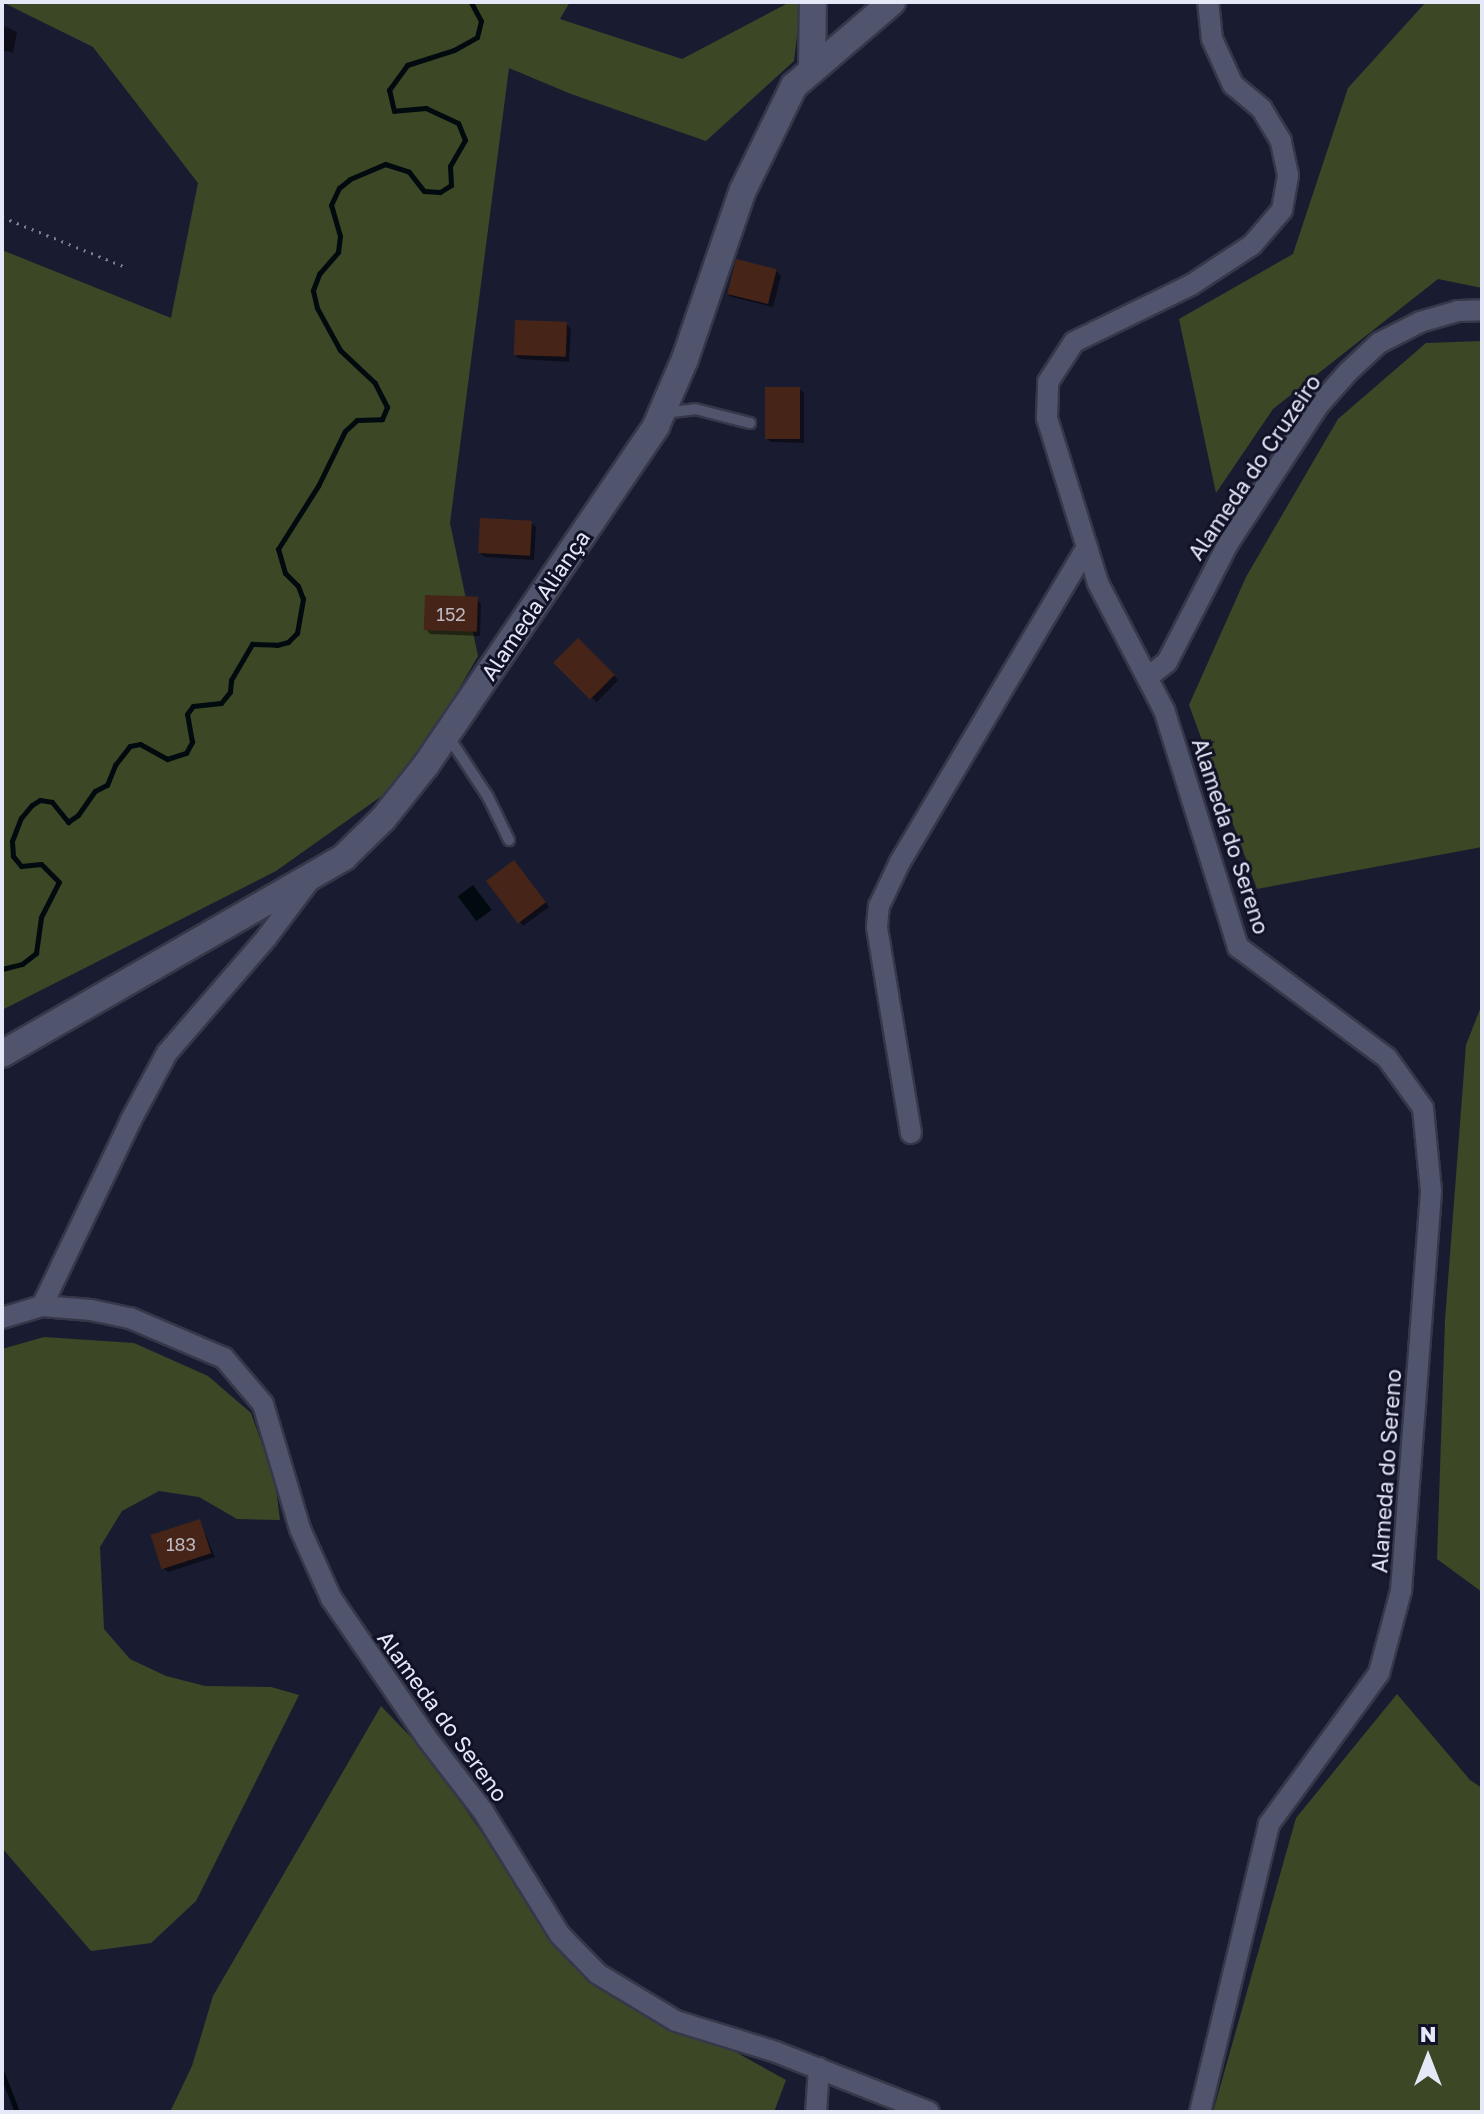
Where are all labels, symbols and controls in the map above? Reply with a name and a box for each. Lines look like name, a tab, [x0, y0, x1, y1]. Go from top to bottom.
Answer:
street label: Alameda do Cruzeiro	[1182, 369, 1326, 565]
street label: Alameda Aliança	[475, 525, 595, 685]
house number: 152	[436, 603, 466, 625]
street label: Alameda do Sereno	[1187, 735, 1275, 937]
street label: Alameda do Sereno	[1366, 1368, 1406, 1574]
house number: 183	[166, 1533, 196, 1555]
street label: Alameda do Sereno	[372, 1626, 514, 1806]
north arrow	[1388, 2018, 1468, 2098]
text: N	[1420, 2020, 1436, 2047]

